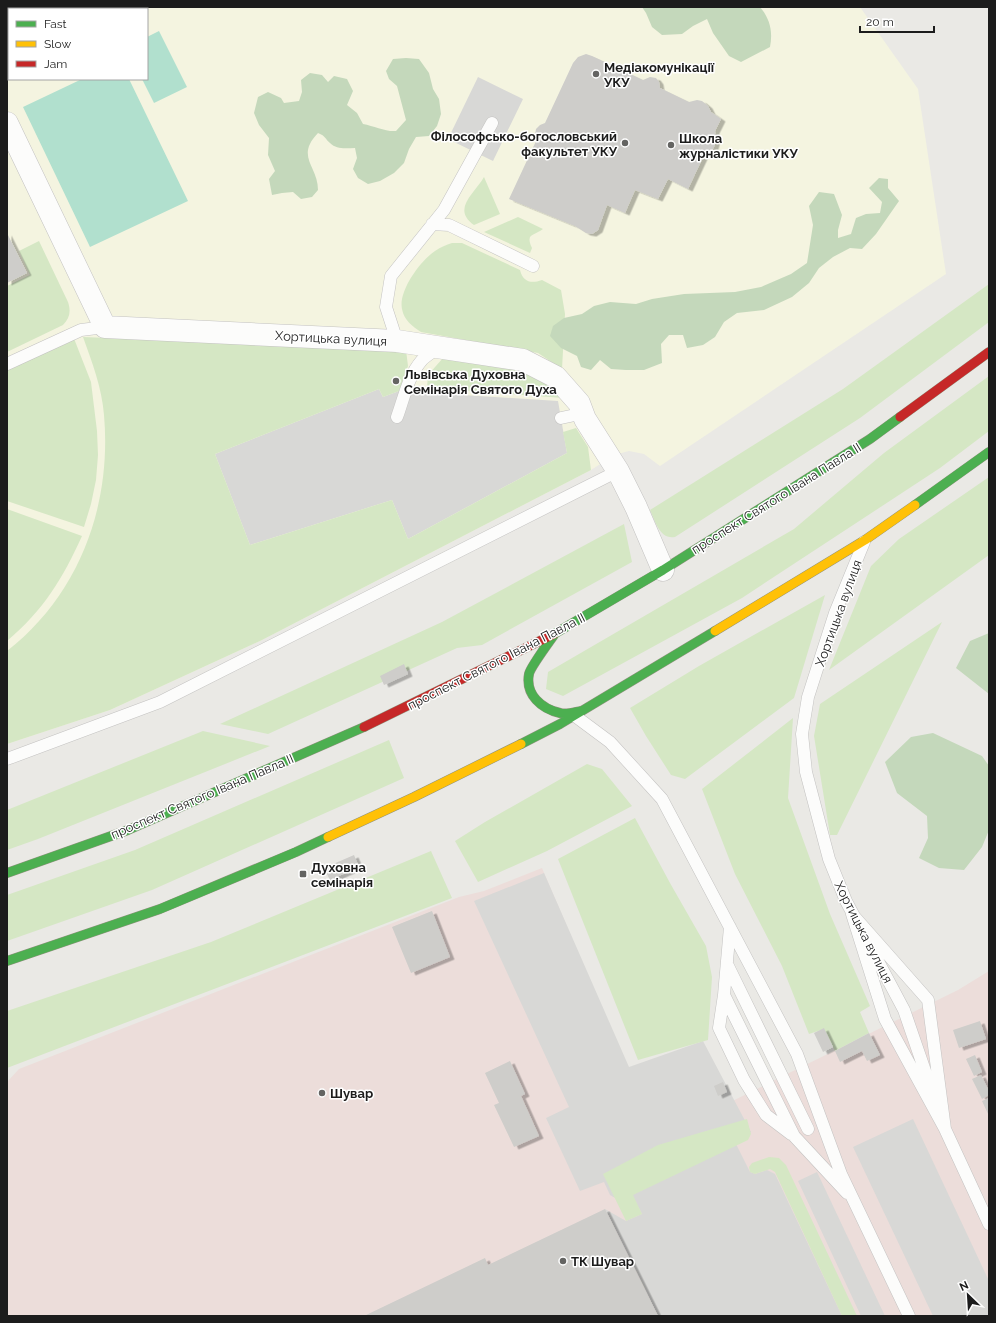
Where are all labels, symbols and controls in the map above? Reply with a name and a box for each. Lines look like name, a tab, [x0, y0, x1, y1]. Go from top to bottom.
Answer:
legend	[8, 8, 148, 80]
scale bar	[860, 8, 934, 34]
text: 20 m	[866, 15, 894, 29]
text: Fast	[44, 17, 67, 31]
text: Slow	[44, 37, 71, 51]
text: Jam	[44, 57, 67, 71]
place label: Медіакомунікації УКУ	[603, 60, 715, 90]
marker: Медіакомунікації УКУ	[591, 69, 601, 79]
place label: Філософсько-богословський факультет УКУ	[431, 129, 618, 159]
place label: Школа журналістики УКУ	[679, 131, 798, 161]
marker: Філософсько-богословський факультет УКУ	[620, 138, 630, 148]
marker: Школа журналістики УКУ	[666, 140, 676, 150]
street label: Хортицька вулиця	[275, 328, 387, 349]
place label: Львівська Духовна Семінарія Святого Духа	[404, 367, 557, 397]
marker: Львівська Духовна Семінарія Святого Духа	[391, 376, 401, 386]
street label: проспект Святого Івана Павла II	[689, 440, 864, 557]
street label: Хортицька вулиця	[812, 558, 865, 668]
street label: проспект Святого Івана Павла II	[405, 610, 588, 713]
street label: проспект Святого Івана Павла II	[108, 751, 296, 842]
place label: Духовна семінарія	[311, 860, 373, 890]
marker: Духовна семінарія	[298, 869, 308, 879]
street label: Хортицька вулиця	[831, 879, 896, 986]
place label: Шувар	[330, 1086, 373, 1101]
marker: Шувар	[317, 1088, 327, 1098]
place label: ТК Шувар	[571, 1254, 634, 1269]
marker: ТК Шувар	[558, 1256, 568, 1266]
north arrow	[948, 1275, 988, 1315]
text: N	[957, 1279, 971, 1294]

